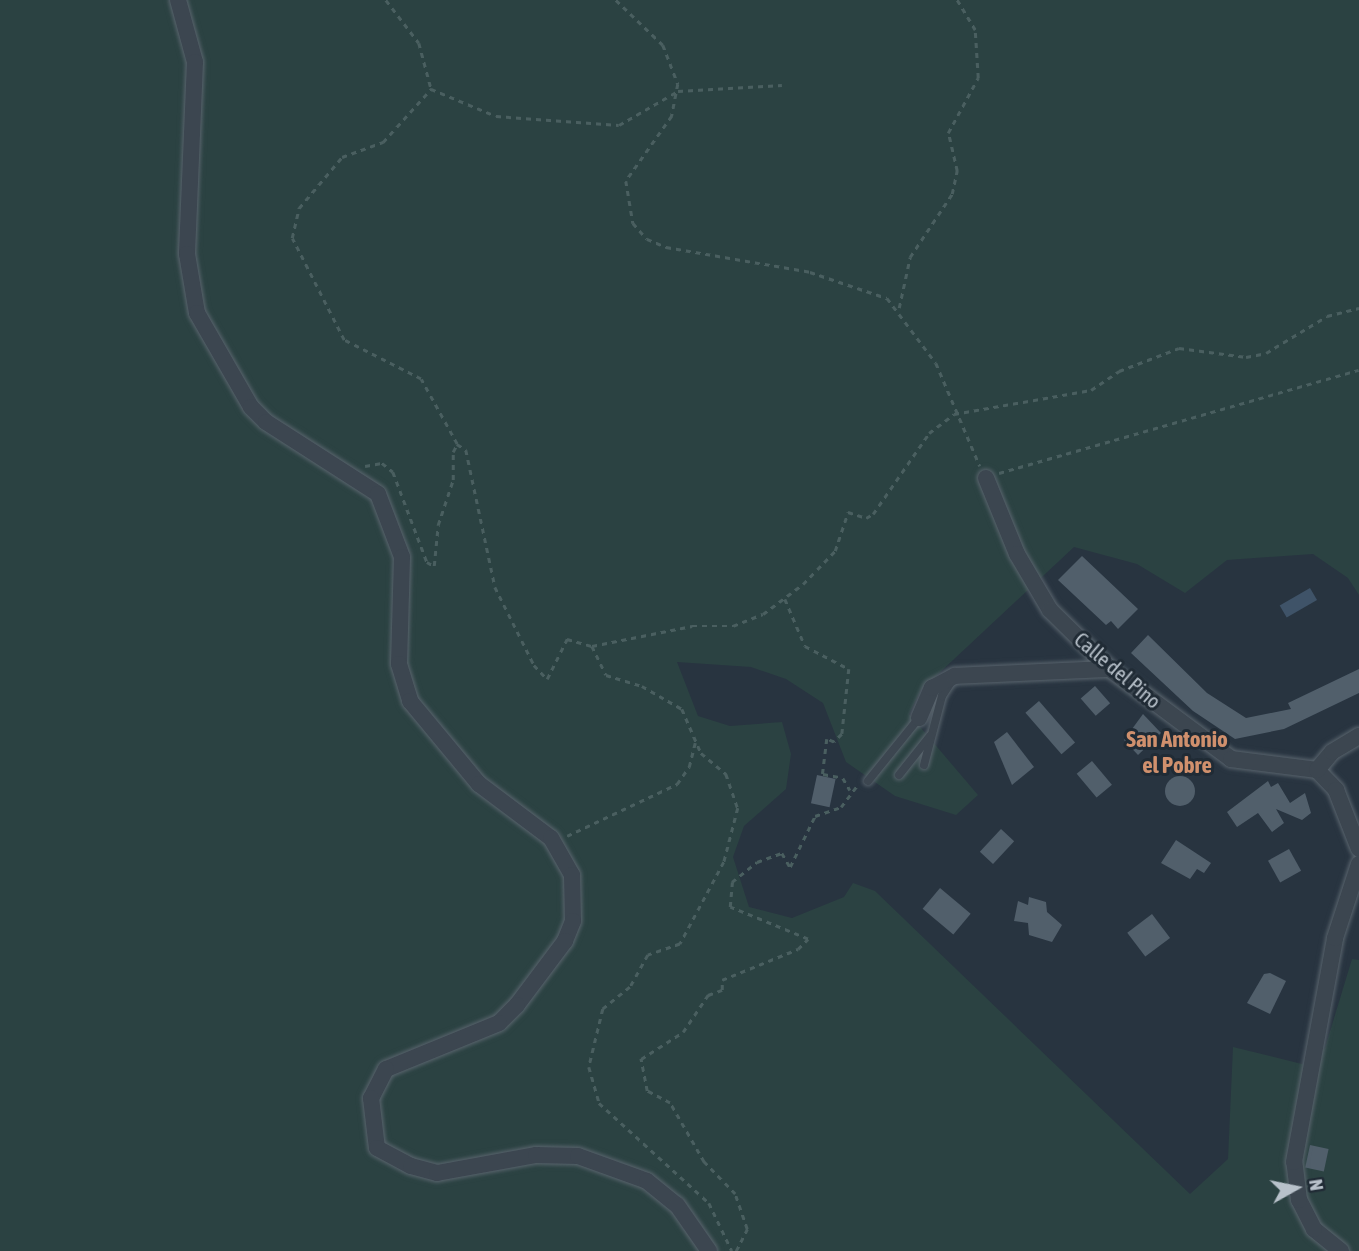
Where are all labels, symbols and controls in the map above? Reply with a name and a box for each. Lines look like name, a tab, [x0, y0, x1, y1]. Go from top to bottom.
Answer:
street label: Calle del Pino	[1070, 627, 1166, 713]
district label: San Antonio el Pobre	[1126, 725, 1228, 779]
north arrow	[1261, 1153, 1331, 1223]
text: N	[1305, 1177, 1328, 1192]

